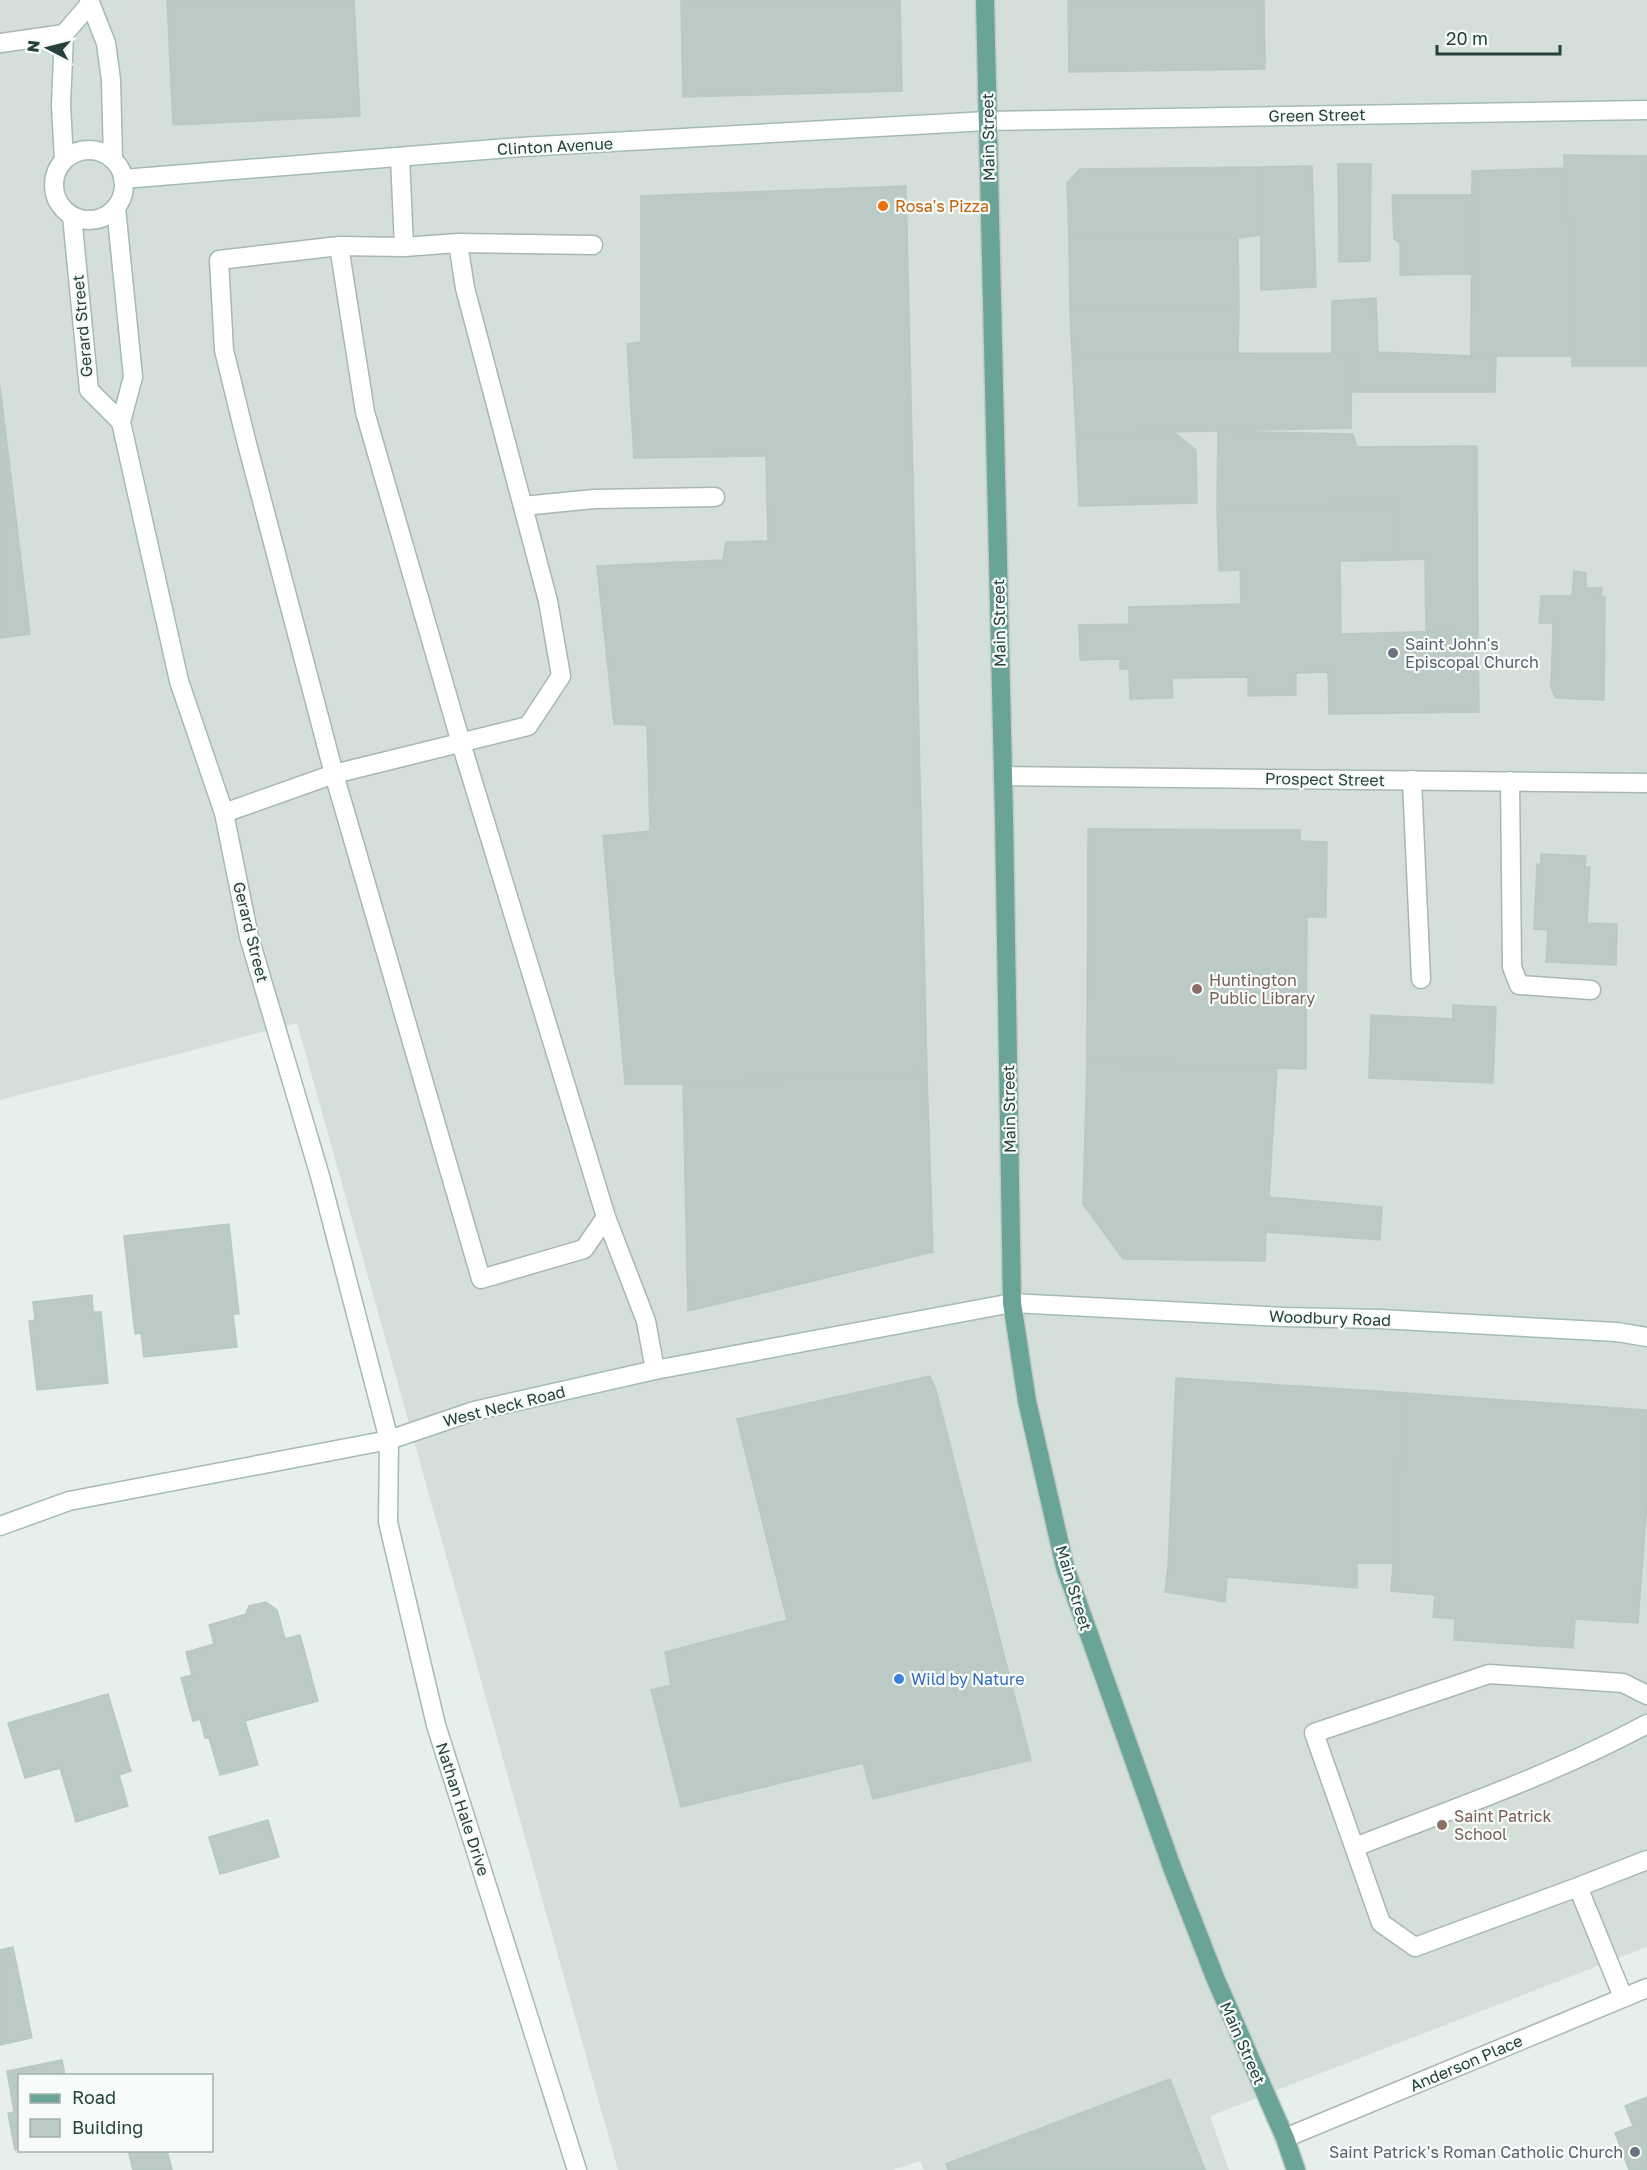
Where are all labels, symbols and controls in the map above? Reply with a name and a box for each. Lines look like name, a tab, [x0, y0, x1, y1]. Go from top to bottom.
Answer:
north arrow	[18, 18, 78, 78]
scale bar	[1437, 18, 1560, 56]
text: 20 m	[1446, 27, 1488, 49]
text: N	[22, 39, 44, 53]
street label: Main Street	[977, 93, 999, 181]
street label: Green Street	[1268, 104, 1366, 126]
street label: Clinton Avenue	[496, 133, 614, 159]
place label: Rosa's Pizza	[895, 196, 989, 216]
marker: Rosa's Pizza	[876, 199, 890, 213]
street label: Gerard Street	[68, 274, 96, 378]
street label: Main Street	[988, 579, 1010, 667]
place label: Saint John's Episcopal Church	[1405, 634, 1539, 672]
marker: Saint John's Episcopal Church	[1386, 646, 1400, 660]
street label: Prospect Street	[1265, 768, 1385, 790]
street label: Gerard Street	[229, 880, 273, 984]
place label: Huntington Public Library	[1209, 970, 1315, 1008]
marker: Huntington Public Library	[1190, 982, 1204, 996]
street label: Main Street	[998, 1065, 1020, 1153]
street label: Woodbury Road	[1269, 1306, 1391, 1330]
street label: West Neck Road	[441, 1381, 567, 1431]
street label: Main Street	[1052, 1543, 1096, 1633]
place label: Wild by Nature	[911, 1669, 1024, 1689]
marker: Wild by Nature	[892, 1672, 906, 1686]
street label: Nathan Hale Drive	[432, 1740, 494, 1878]
place label: Saint Patrick School	[1454, 1806, 1552, 1844]
marker: Saint Patrick School	[1435, 1818, 1449, 1832]
street label: Main Street	[1216, 1999, 1270, 2087]
street label: Anderson Place	[1407, 2030, 1525, 2096]
legend	[18, 2074, 213, 2152]
text: Road	[72, 2086, 116, 2108]
text: Building	[72, 2116, 143, 2138]
place label: Saint Patrick's Roman Catholic Church	[1329, 2142, 1623, 2162]
marker: Saint Patrick's Roman Catholic Church	[1628, 2145, 1642, 2159]

